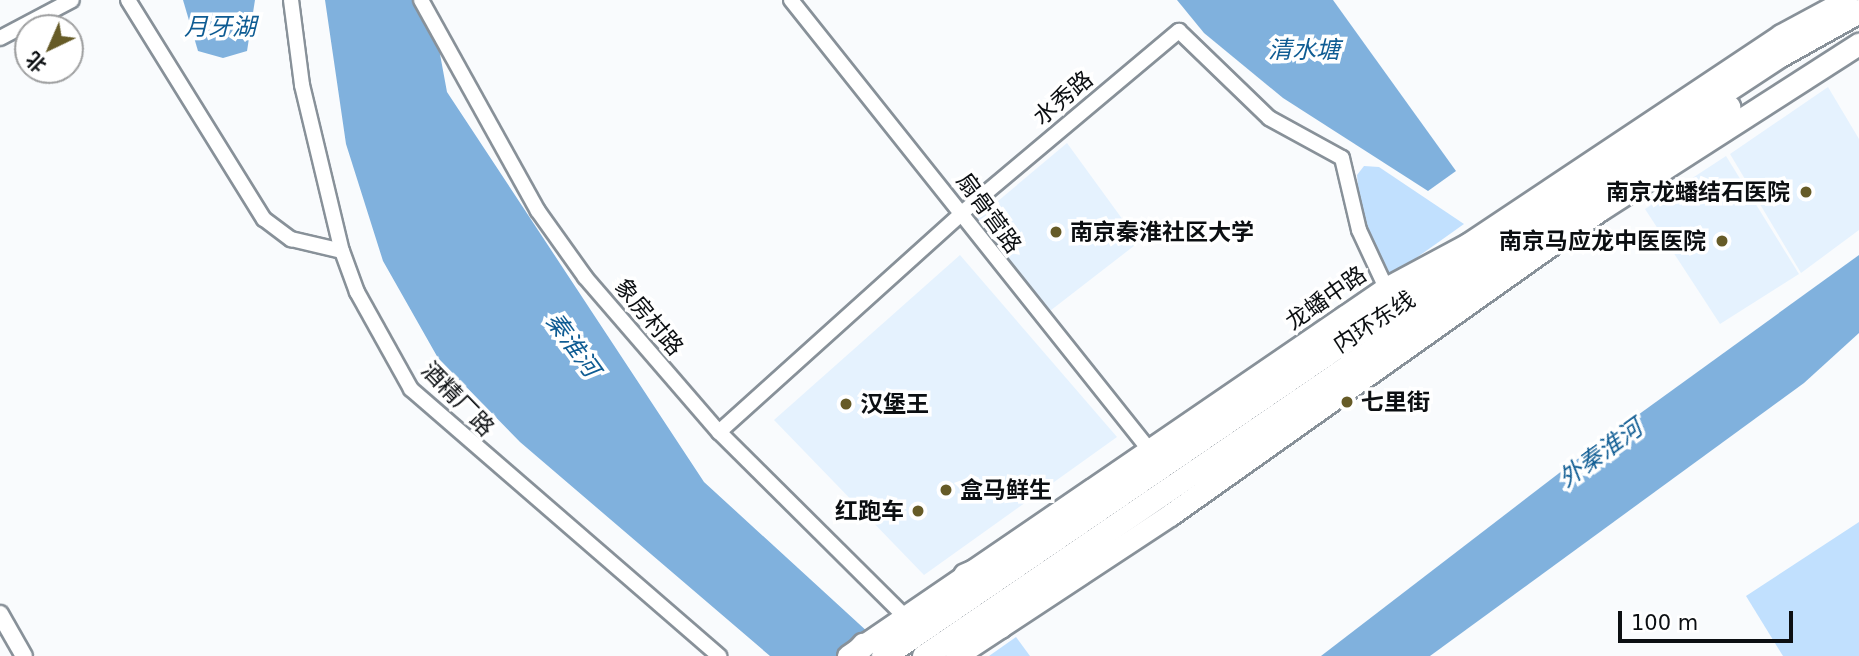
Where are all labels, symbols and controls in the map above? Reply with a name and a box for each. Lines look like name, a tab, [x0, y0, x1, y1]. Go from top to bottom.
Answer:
north arrow	[14, 14, 84, 84]
water label: 月牙湖	[184, 14, 256, 42]
water label: 清水塘	[1268, 37, 1340, 65]
text: 北	[21, 48, 50, 77]
street label: 水秀路	[1028, 65, 1098, 131]
street label: 扇骨营路	[951, 168, 1027, 258]
place label: 南京龙蟠结石医院	[1606, 178, 1790, 206]
marker: 南京龙蟠结石医院	[1796, 182, 1816, 202]
place label: 南京秦淮社区大学	[1070, 218, 1254, 246]
marker: 南京秦淮社区大学	[1048, 224, 1064, 240]
place label: 南京马应龙中医医院	[1499, 227, 1706, 255]
marker: 南京马应龙中医医院	[1712, 231, 1732, 251]
street label: 龙蟠中路	[1280, 260, 1372, 336]
street label: 象房村路	[609, 273, 689, 361]
street label: 内环东线	[1328, 285, 1420, 359]
water label: 秦淮河	[539, 307, 605, 383]
street label: 酒精厂路	[416, 356, 500, 442]
place label: 七里街	[1361, 388, 1430, 416]
place label: 汉堡王	[860, 390, 929, 418]
marker: 七里街	[1339, 394, 1355, 410]
marker: 汉堡王	[838, 396, 854, 412]
water label: 外秦淮河	[1554, 414, 1648, 494]
place label: 盒马鲜生	[960, 476, 1052, 504]
marker: 盒马鲜生	[938, 482, 954, 498]
place label: 红跑车	[835, 497, 904, 525]
marker: 红跑车	[910, 503, 926, 519]
scale bar	[1621, 596, 1796, 640]
text: 100 m	[1631, 611, 1698, 635]

